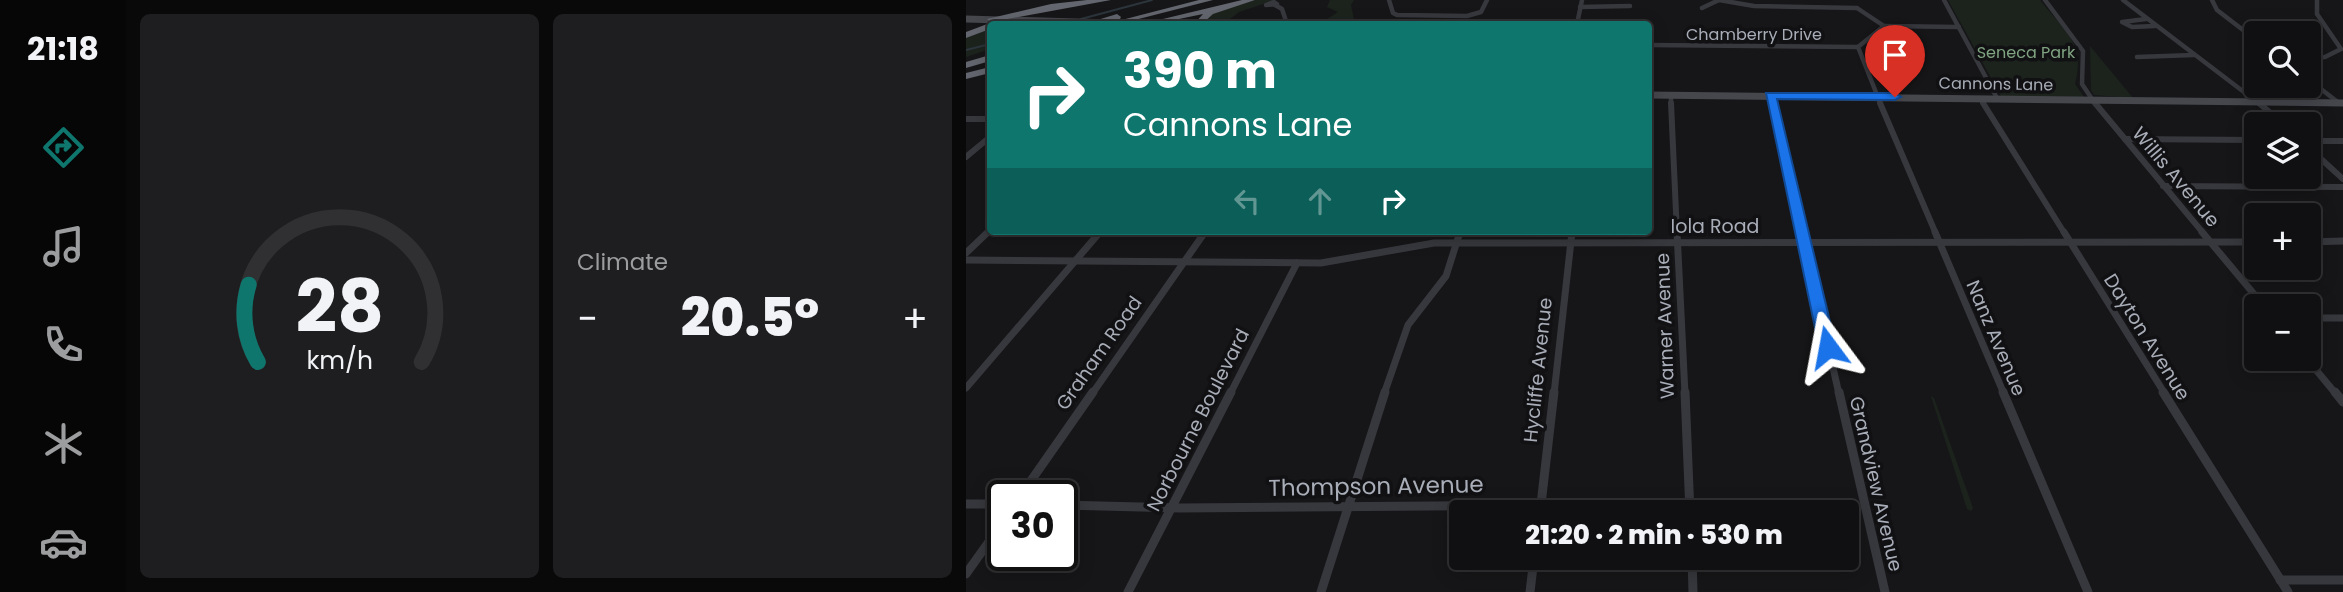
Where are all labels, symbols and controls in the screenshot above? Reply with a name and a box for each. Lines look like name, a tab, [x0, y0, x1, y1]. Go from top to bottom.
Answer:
map controls	[2244, 21, 2321, 371]
button: search	[2244, 21, 2321, 98]
street label: Chamberry Drive	[1686, 23, 1822, 46]
pin	[1865, 25, 1925, 97]
text: 21:18	[27, 26, 99, 71]
icon: arrive	[1876, 36, 1914, 74]
text: 390 m	[1123, 37, 1277, 105]
park label: Seneca Park	[1977, 41, 2076, 64]
icon: right	[1008, 49, 1099, 140]
street label: Cannons Lane	[1938, 72, 2054, 97]
text: Cannons Lane	[1123, 102, 1352, 147]
button: layers	[2244, 112, 2321, 189]
street label: Willis Avenue	[2126, 121, 2226, 233]
icon: directions	[39, 123, 88, 172]
icon: left	[1228, 182, 1266, 220]
icon: ahead	[1301, 182, 1339, 220]
icon: right	[1374, 182, 1412, 220]
button: +	[2244, 203, 2321, 280]
street label: Iola Road	[1671, 213, 1759, 240]
icon: music	[39, 222, 88, 271]
text: Climate	[577, 246, 668, 278]
street label: Warner Avenue	[1649, 253, 1681, 399]
text: 28	[295, 256, 384, 357]
street label: Dayton Avenue	[2097, 269, 2197, 405]
street label: Nanz Avenue	[1959, 276, 2033, 400]
text: 20.5°	[681, 281, 819, 354]
street label: Graham Road	[1050, 290, 1148, 416]
text: −	[577, 292, 598, 345]
text: +	[902, 292, 928, 345]
button: −	[2244, 294, 2321, 371]
street label: Hycliffe Avenue	[1517, 296, 1559, 444]
position arrow	[1791, 310, 1865, 384]
icon: phone	[39, 320, 88, 369]
street label: Norbourne Boulevard	[1140, 324, 1256, 516]
text: km/h	[306, 343, 373, 378]
street label: Grandview Avenue	[1843, 394, 1909, 574]
icon: climate	[39, 419, 88, 468]
street label: Thompson Avenue	[1268, 468, 1484, 504]
speed limit sign: 30	[987, 480, 1078, 571]
text: 21:20 · 2 min · 530 m	[1525, 517, 1783, 553]
icon: car	[39, 518, 88, 567]

